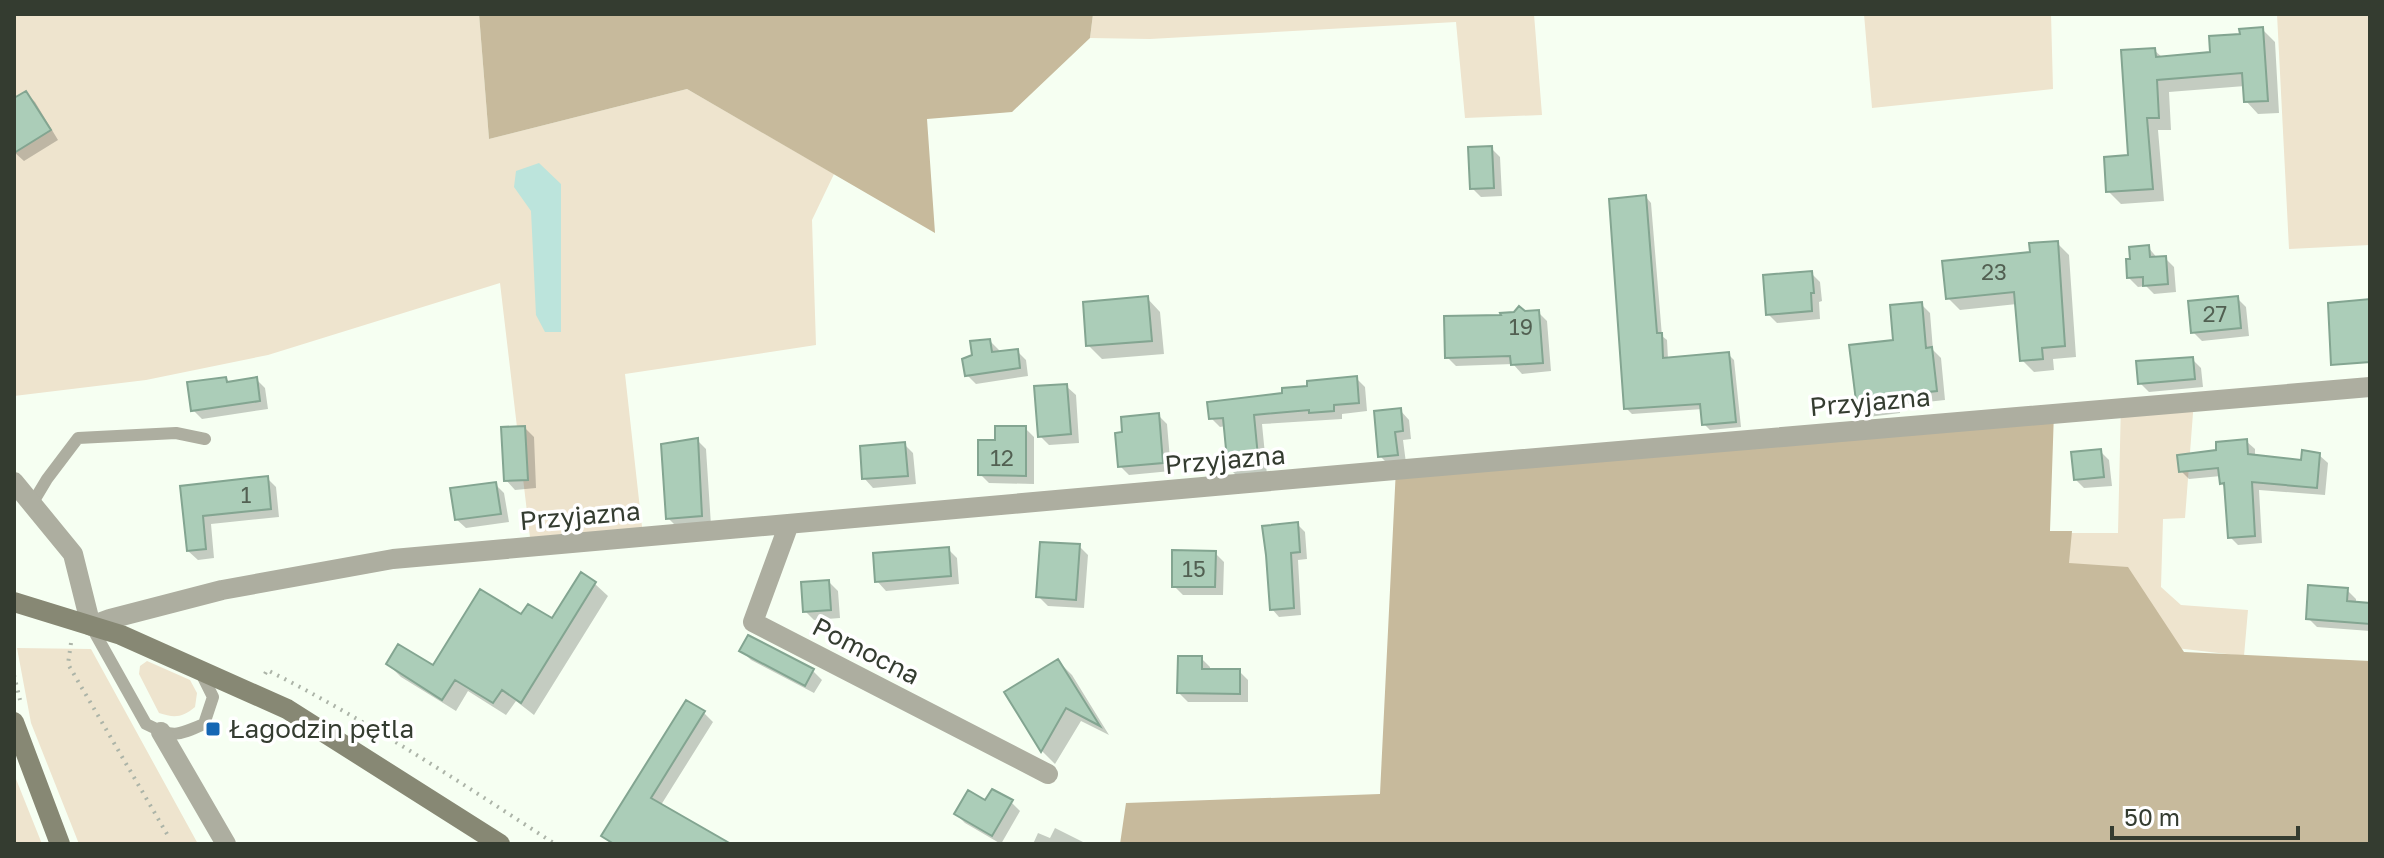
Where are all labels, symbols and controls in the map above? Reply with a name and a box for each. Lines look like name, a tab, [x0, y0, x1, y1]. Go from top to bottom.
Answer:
house number: 23	[1981, 258, 2007, 285]
house number: 27	[2203, 300, 2227, 327]
house number: 19	[1509, 313, 1533, 340]
street label: Przyjazna	[1808, 381, 1932, 422]
street label: Przyjazna	[1163, 439, 1287, 480]
house number: 12	[990, 444, 1014, 471]
house number: 1	[241, 481, 252, 508]
street label: Przyjazna	[518, 495, 642, 536]
house number: 15	[1182, 555, 1206, 582]
street label: Pomocna	[808, 610, 925, 691]
place label: Łagodzin pętla	[229, 713, 414, 744]
marker: Łagodzin pętla	[204, 720, 222, 738]
scale bar	[2112, 790, 2298, 840]
text: 50 m	[2124, 802, 2180, 831]

